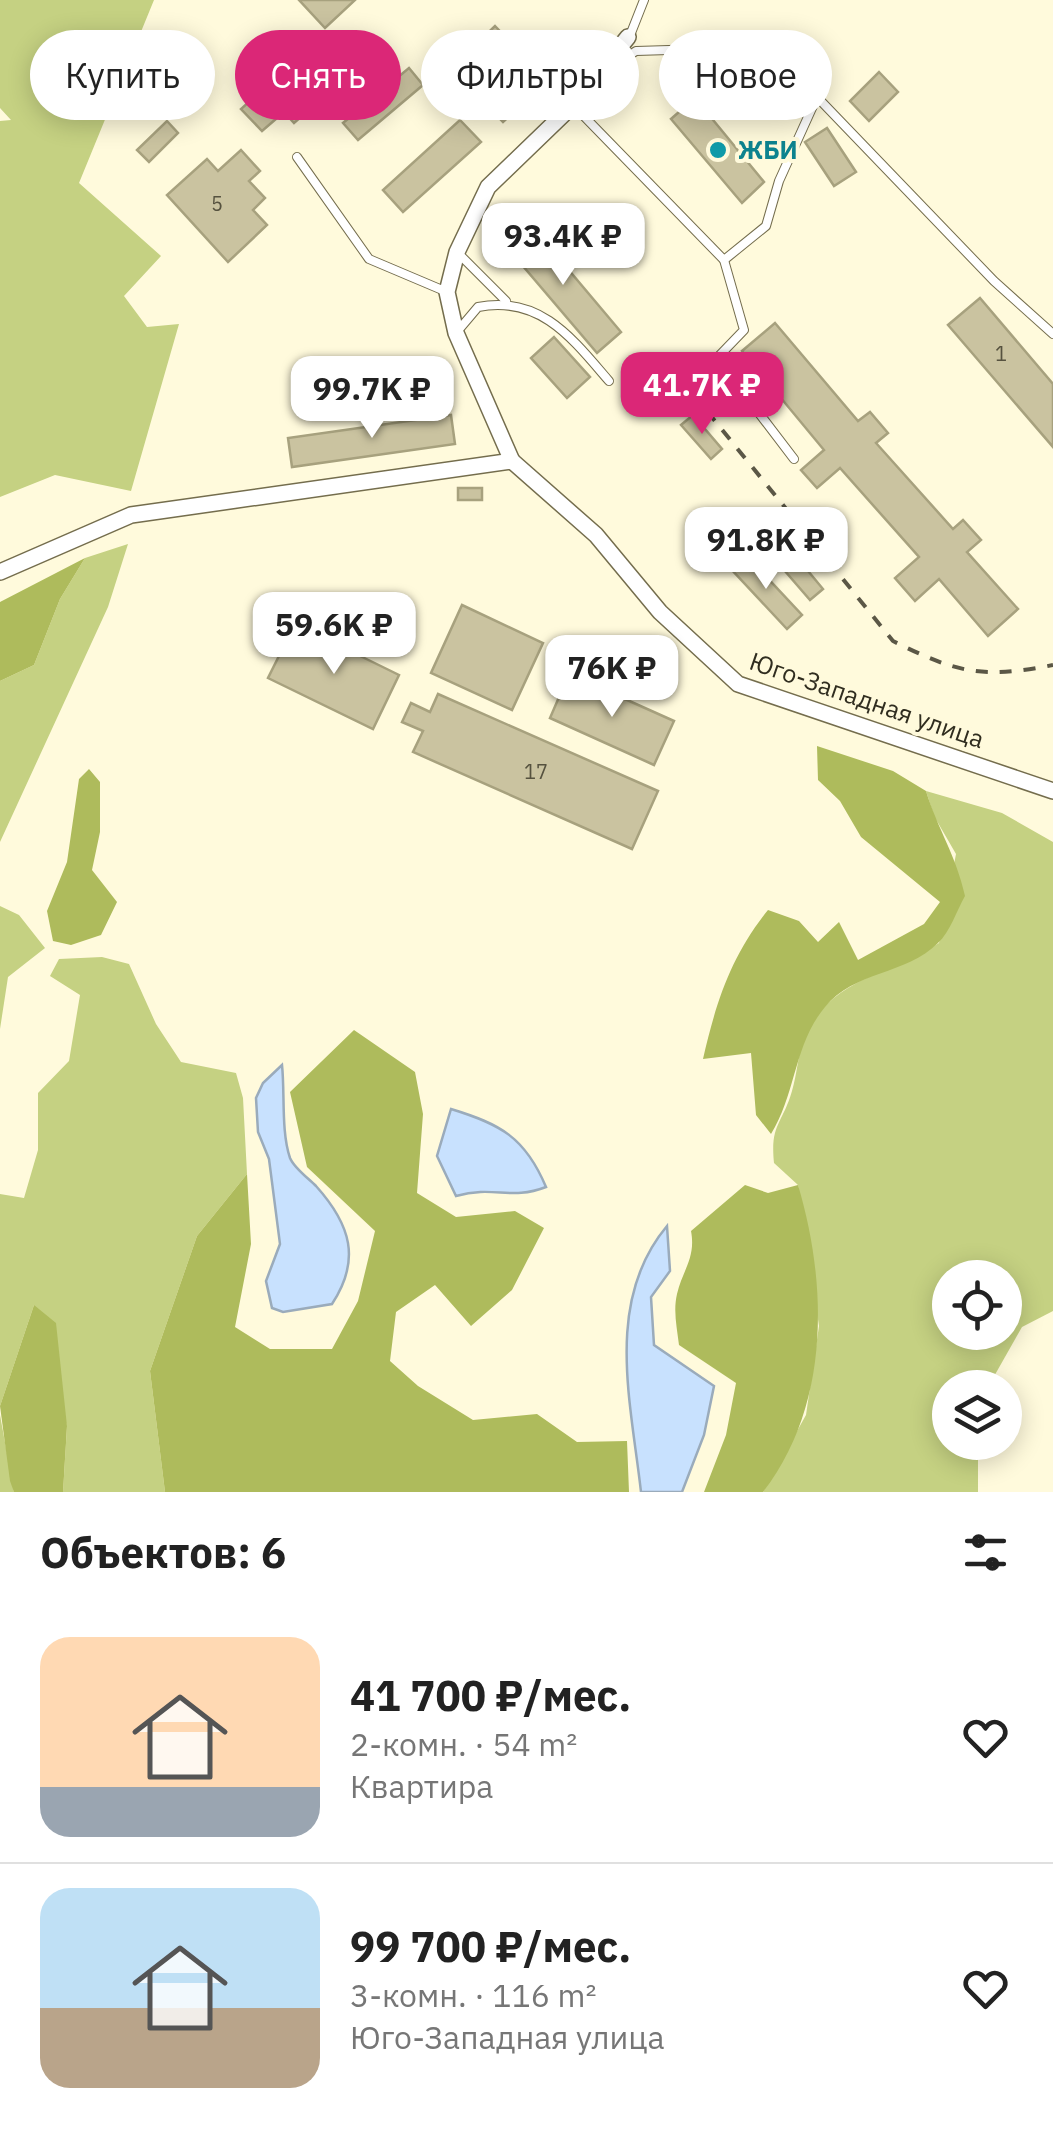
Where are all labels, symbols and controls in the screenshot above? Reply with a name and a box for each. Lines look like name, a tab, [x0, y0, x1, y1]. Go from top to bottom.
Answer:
chip: Купить	[30, 30, 215, 120]
chip: Снять	[235, 30, 401, 120]
chip: Фильтры	[421, 30, 639, 120]
chip: Новое	[659, 30, 832, 120]
place label: ЖБИ	[738, 133, 798, 166]
marker: ЖБИ	[707, 139, 729, 161]
house number: 5	[211, 190, 223, 217]
pin: 93.4K ₽	[471, 203, 655, 288]
text: 93.4K ₽	[504, 214, 622, 256]
house number: 1	[995, 340, 1007, 367]
pin: 41.7K ₽	[610, 352, 794, 437]
pin: 99.7K ₽	[280, 356, 464, 441]
text: 41.7K ₽	[643, 363, 761, 405]
text: 99.7K ₽	[313, 367, 431, 409]
pin: 91.8K ₽	[674, 507, 858, 592]
text: 91.8K ₽	[707, 518, 825, 560]
pin: 59.6K ₽	[242, 592, 426, 677]
text: 59.6K ₽	[275, 603, 393, 645]
pin: 76K ₽	[542, 635, 682, 720]
street label: Юго-Западная улица	[746, 644, 989, 755]
text: 76K ₽	[567, 646, 657, 688]
house number: 17	[524, 758, 548, 785]
map controls	[932, 1260, 1022, 1460]
button: locate	[932, 1260, 1022, 1350]
button: layers	[932, 1370, 1022, 1460]
text: Объектов: 6	[40, 1525, 286, 1580]
icon: filters	[958, 1525, 1013, 1580]
text: 41 700 ₽/мес.	[350, 1668, 631, 1723]
icon: home	[120, 1677, 240, 1797]
icon: heart	[958, 1710, 1013, 1765]
text: 2-комн. · 54 m²	[350, 1723, 577, 1765]
text: Квартира	[350, 1765, 493, 1807]
text: 99 700 ₽/мес.	[350, 1919, 631, 1974]
icon: home	[120, 1928, 240, 2048]
icon: heart	[958, 1961, 1013, 2016]
text: 3-комн. · 116 m²	[350, 1974, 596, 2016]
text: Юго-Западная улица	[350, 2016, 665, 2058]

